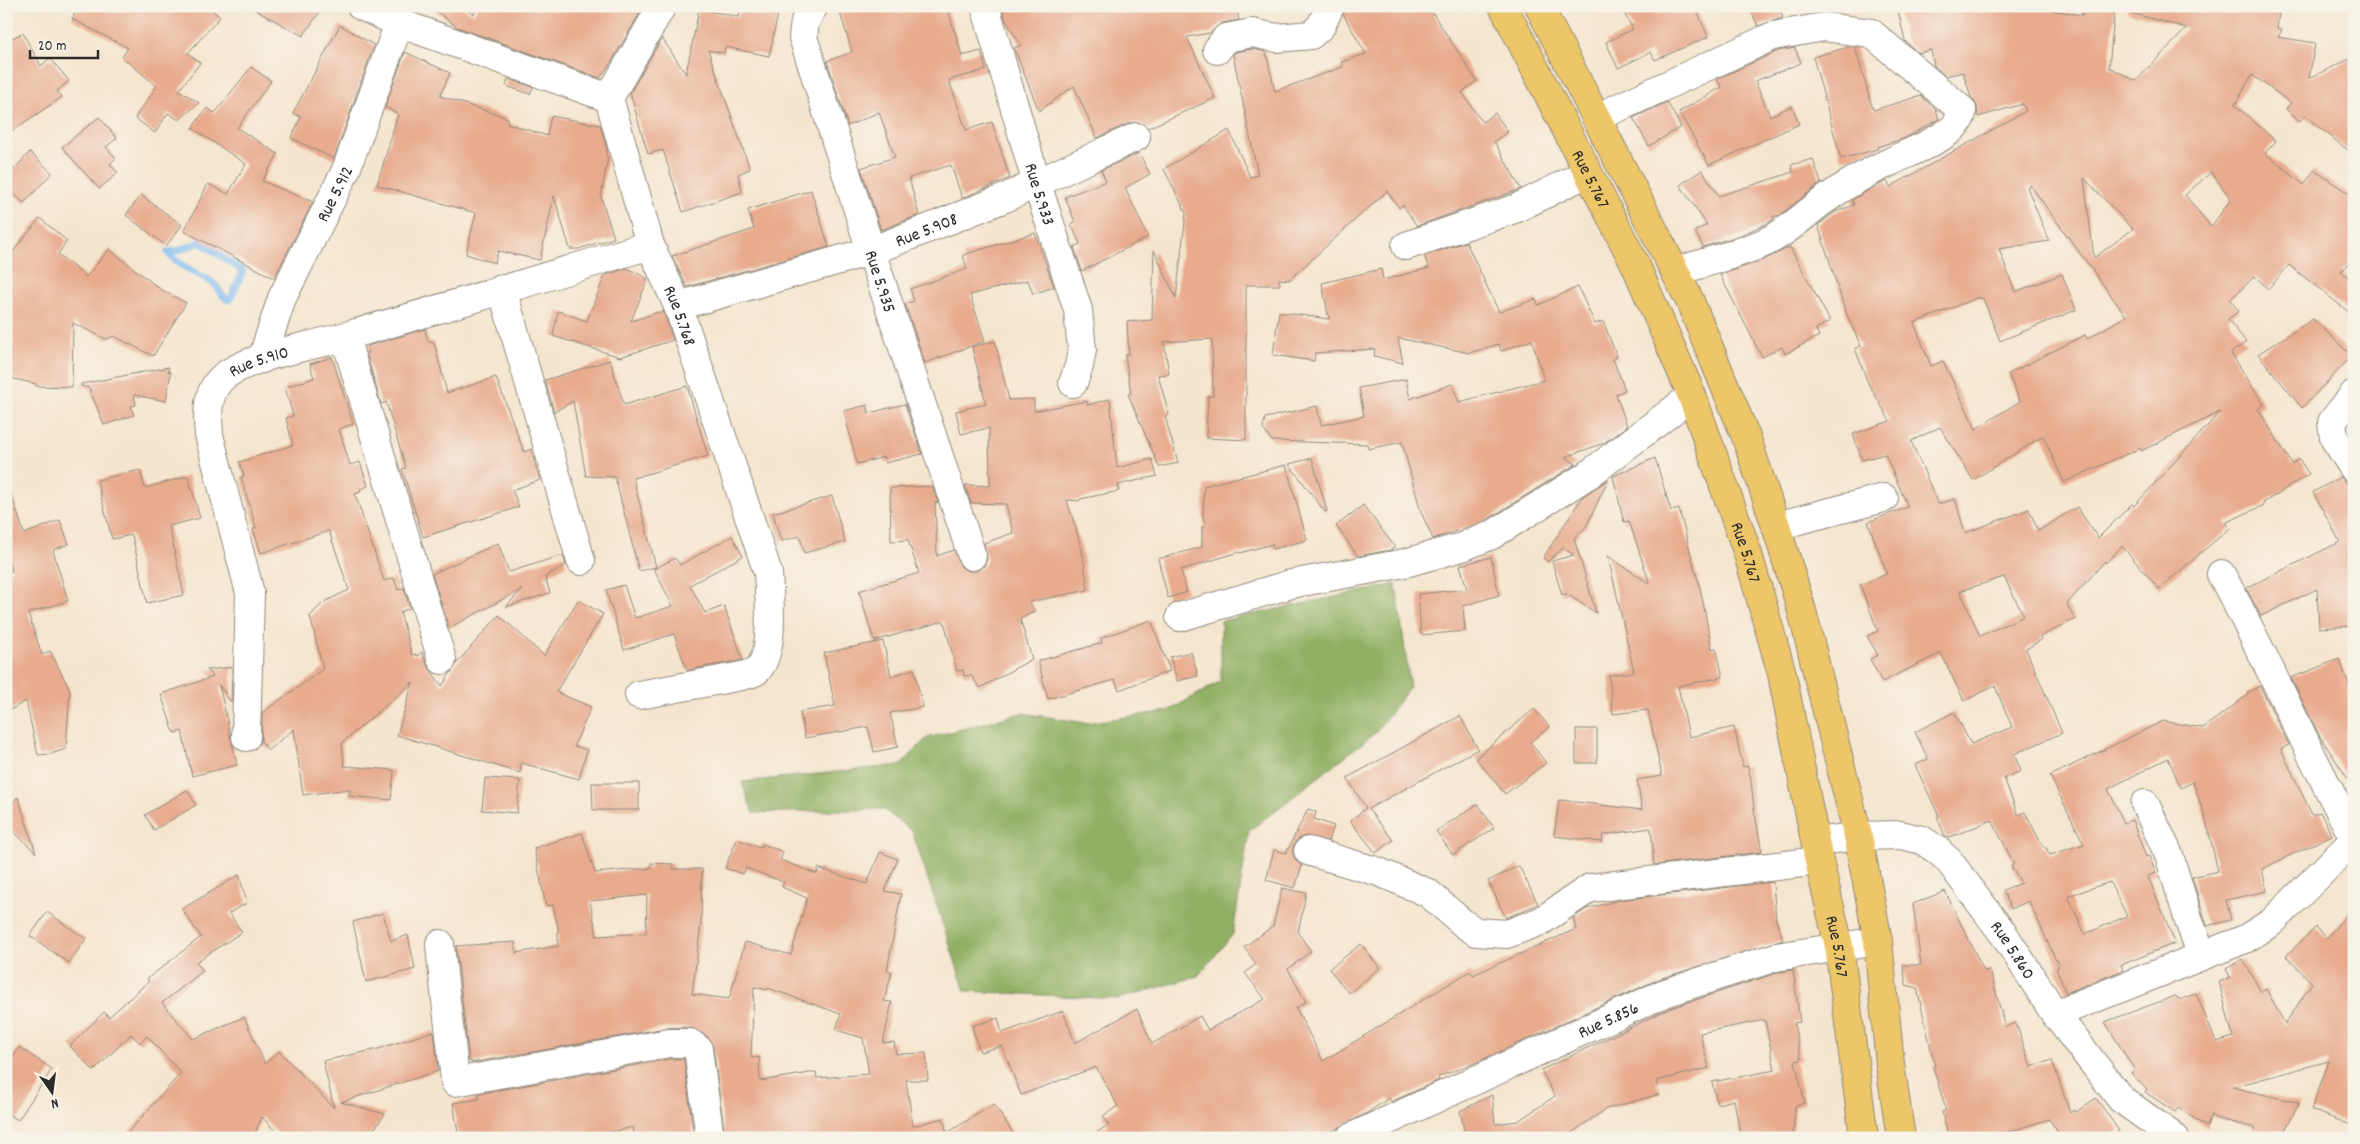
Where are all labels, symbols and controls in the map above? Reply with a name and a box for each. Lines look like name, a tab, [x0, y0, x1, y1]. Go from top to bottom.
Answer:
scale bar	[30, 28, 98, 60]
text: 20 m	[38, 36, 66, 58]
street label: Rue 5.767	[1564, 146, 1615, 213]
street label: Rue 5.933	[1017, 161, 1060, 229]
street label: Rue 5.912	[312, 162, 361, 227]
street label: Rue 5.908	[892, 208, 962, 255]
street label: Rue 5.935	[857, 247, 901, 317]
street label: Rue 5.768	[655, 282, 701, 350]
street label: Rue 5.910	[225, 341, 292, 385]
street label: Rue 5.767	[1723, 519, 1766, 586]
street label: Rue 5.767	[1817, 913, 1853, 979]
street label: Rue 5.860	[1983, 917, 2040, 985]
street label: Rue 5.856	[1575, 997, 1643, 1046]
north arrow	[28, 1066, 78, 1116]
text: N	[49, 1092, 60, 1113]

